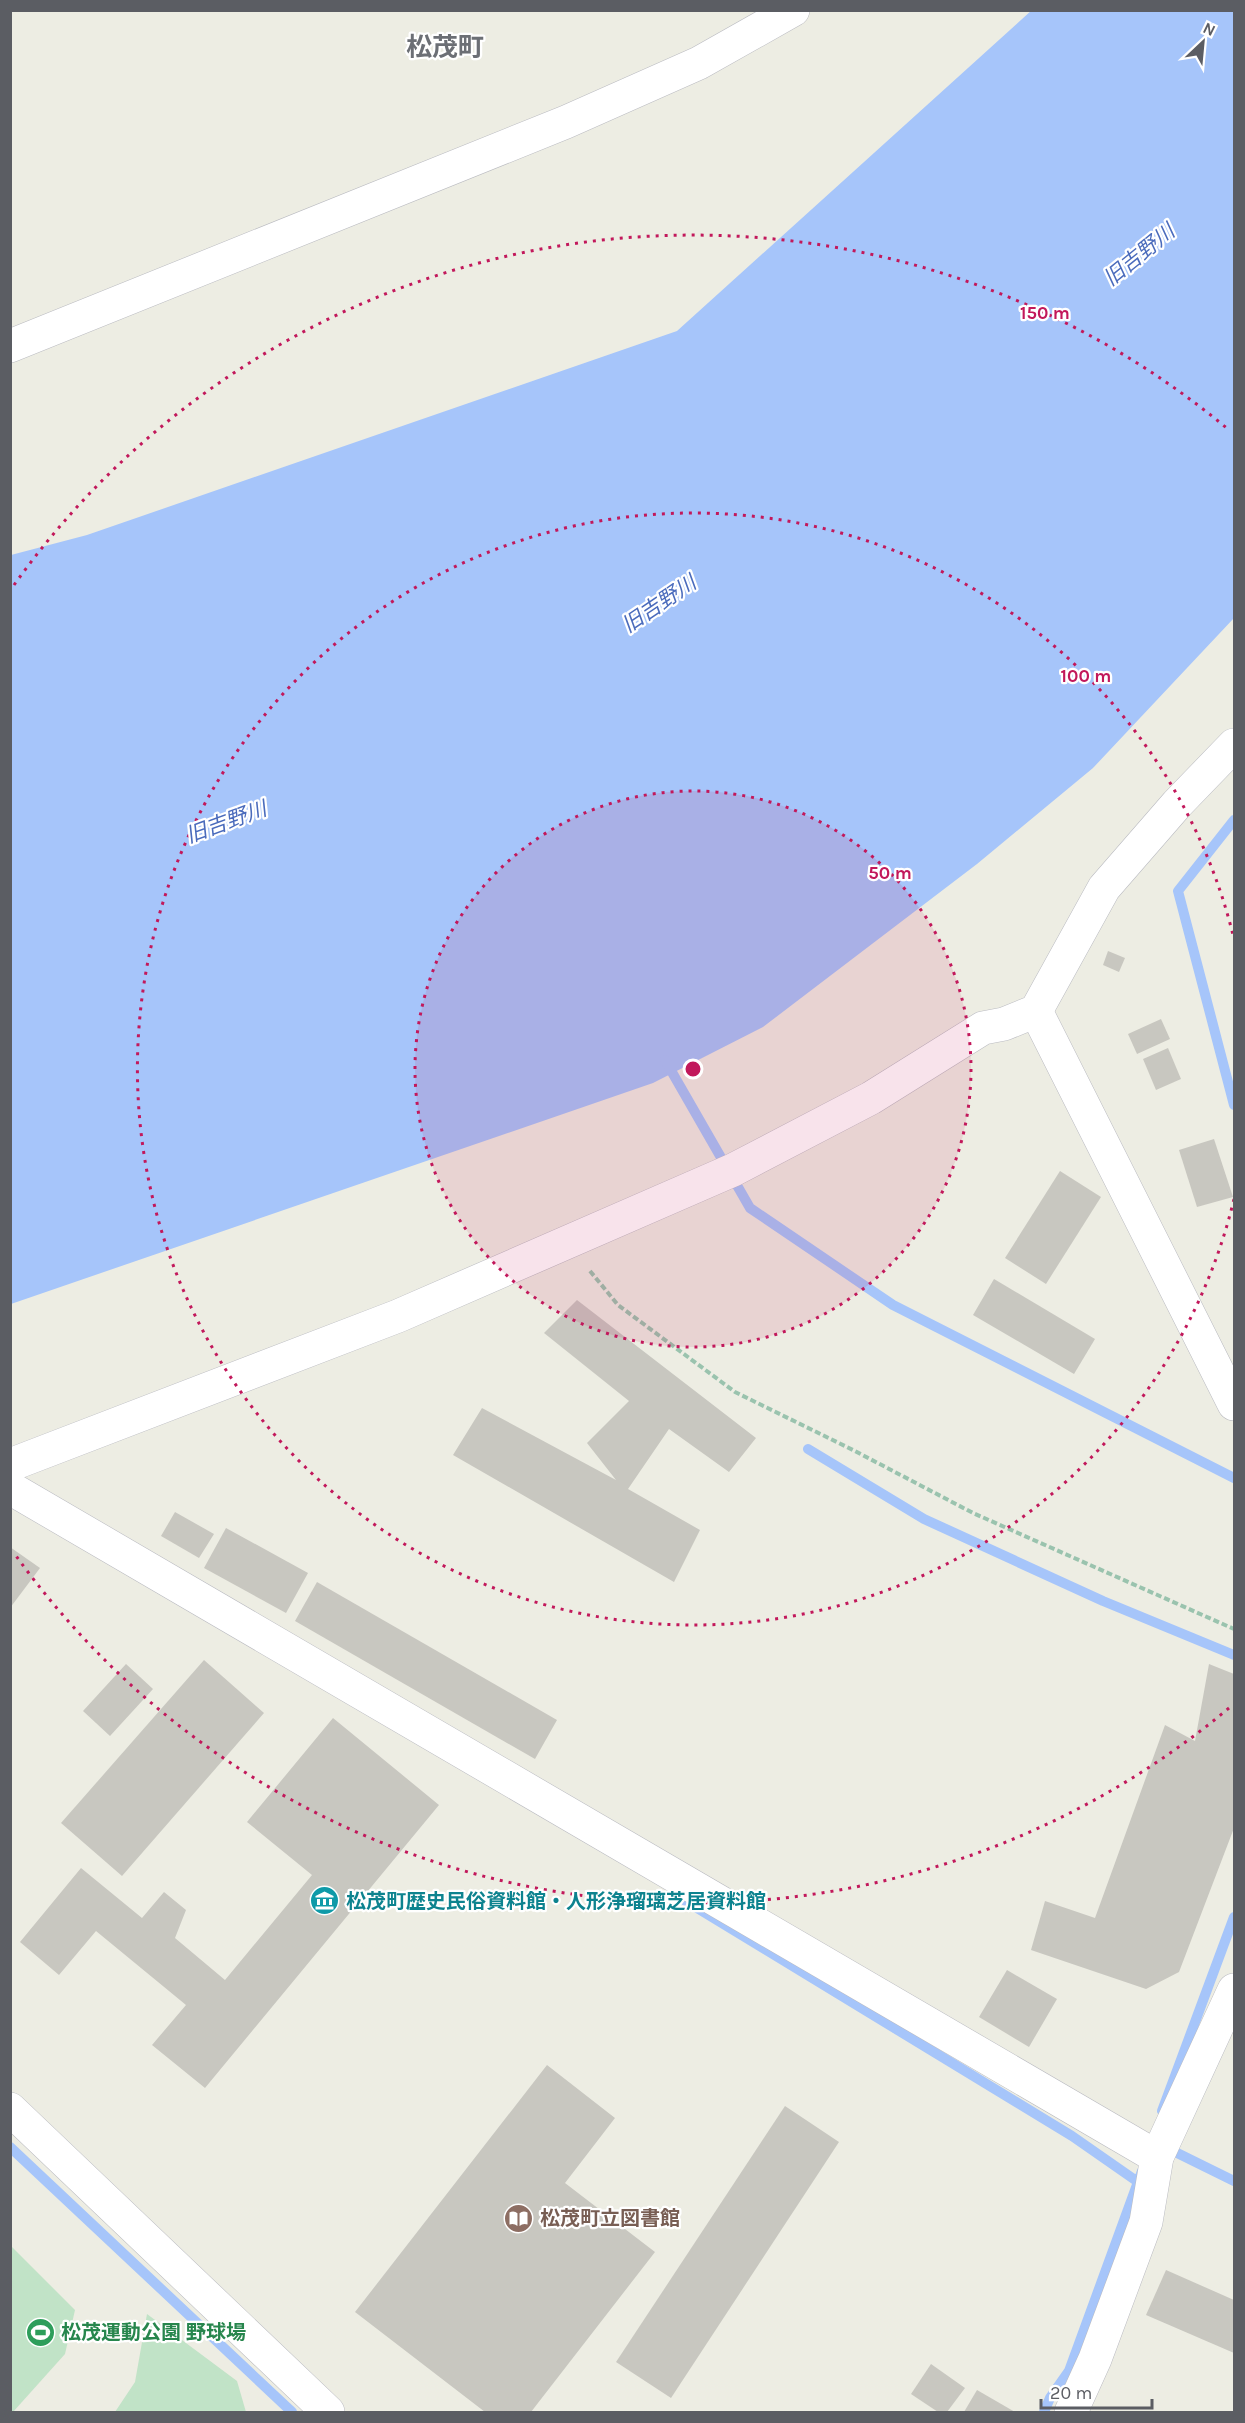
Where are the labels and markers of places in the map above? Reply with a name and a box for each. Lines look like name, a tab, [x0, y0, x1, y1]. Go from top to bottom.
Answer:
centre of rings	[683, 1059, 703, 1079]
museum icon: 松茂町歴史民俗資料館・人形浄瑠璃芝居資料館	[309, 1885, 341, 1917]
place label: 松茂町歴史民俗資料館・人形浄瑠璃芝居資料館	[346, 1890, 766, 1913]
library icon: 松茂町立図書館	[503, 2202, 535, 2234]
place label: 松茂町立図書館	[540, 2207, 680, 2230]
sports icon: 松茂運動公園 野球場	[24, 2316, 56, 2348]
place label: 松茂運動公園 野球場	[61, 2321, 246, 2344]

